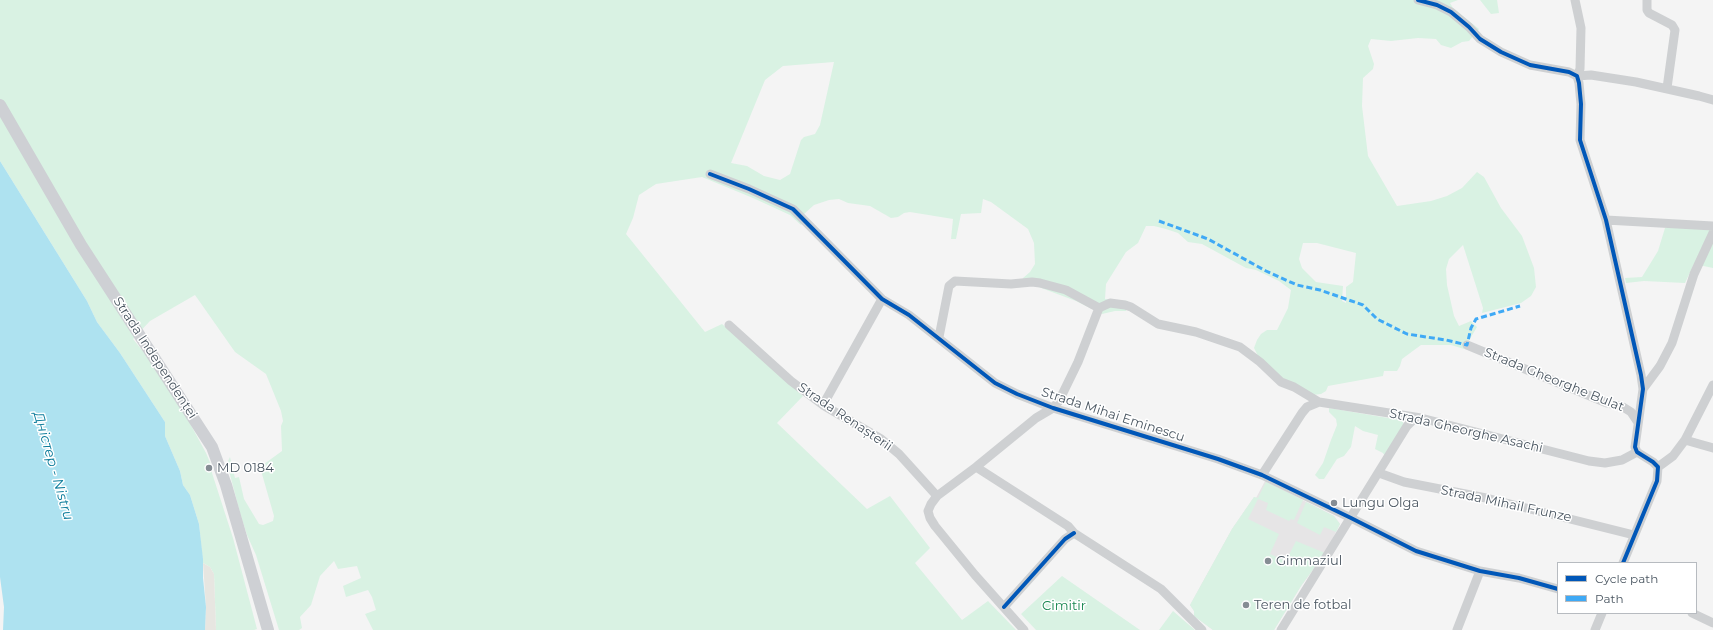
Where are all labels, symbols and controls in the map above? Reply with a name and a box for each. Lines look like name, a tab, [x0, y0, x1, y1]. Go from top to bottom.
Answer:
street label: Strada Independenței	[110, 294, 200, 422]
street label: Strada Gheorghe Bulat	[1482, 345, 1626, 415]
street label: Strada Renașterii	[795, 380, 895, 454]
street label: Strada Mihai Eminescu	[1039, 384, 1187, 446]
street label: Strada Gheorghe Asachi	[1388, 406, 1544, 456]
water label: Дністер - Nistru	[29, 410, 77, 522]
place label: MD 0184	[217, 460, 274, 476]
marker: MD 0184	[204, 463, 214, 473]
street label: Strada Mihail Frunze	[1439, 482, 1573, 526]
place label: Lungu Olga	[1342, 495, 1419, 511]
marker: Lungu Olga	[1329, 498, 1339, 508]
place label: Gimnaziul	[1276, 553, 1342, 569]
marker: Gimnaziul	[1263, 556, 1273, 566]
legend	[1557, 562, 1697, 614]
text: Cycle path	[1595, 571, 1658, 586]
text: Path	[1595, 591, 1624, 606]
place label: Teren de fotbal	[1254, 597, 1351, 613]
park label: Cimitir	[1042, 598, 1086, 614]
marker: Teren de fotbal	[1241, 600, 1251, 610]

